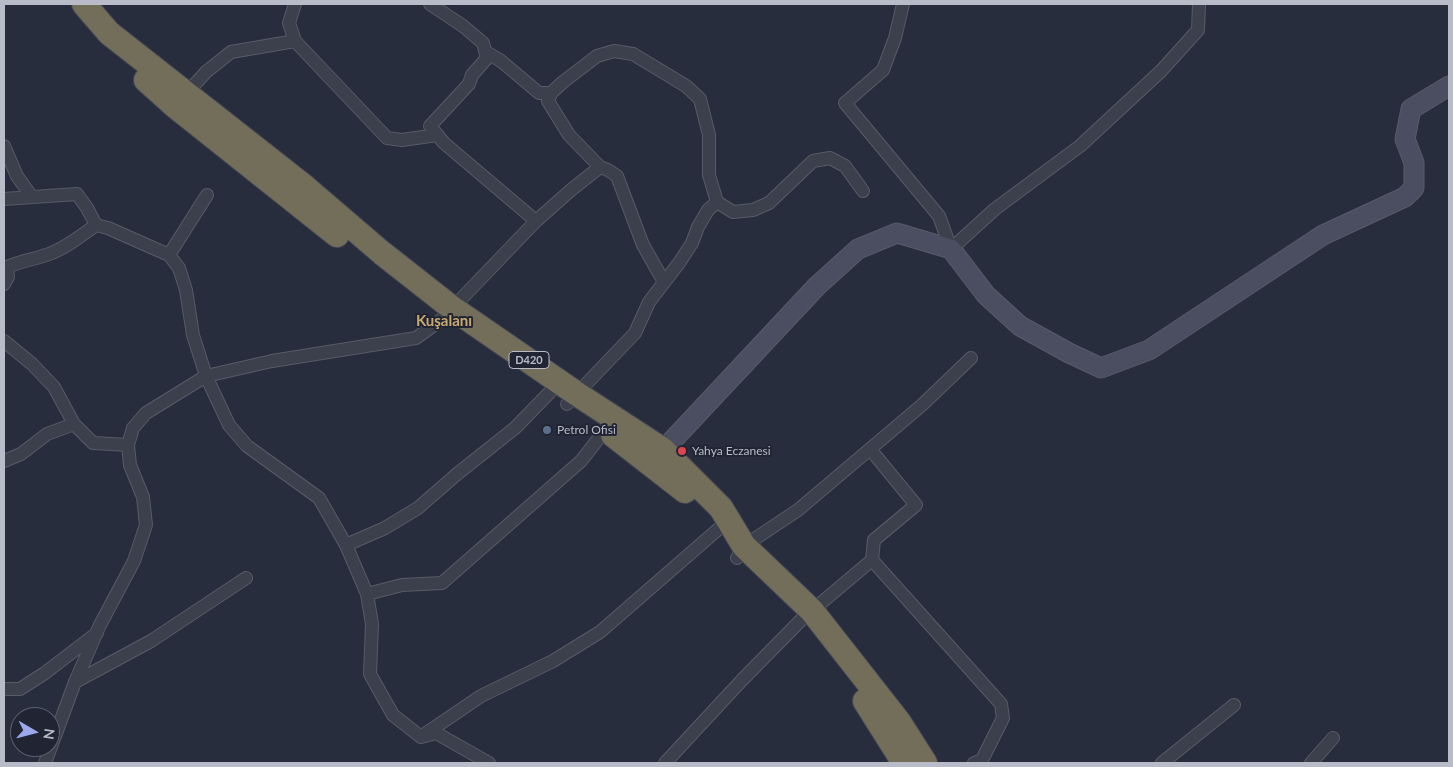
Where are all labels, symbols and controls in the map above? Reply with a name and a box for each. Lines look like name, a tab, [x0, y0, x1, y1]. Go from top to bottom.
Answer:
district label: Kuşalanı	[416, 312, 472, 330]
road number: D420	[509, 352, 549, 368]
place label: Petrol Ofisi	[557, 423, 616, 437]
marker: Petrol Ofisi	[541, 424, 553, 436]
place label: Yahya Eczanesi	[692, 444, 771, 458]
marker: Yahya Eczanesi	[676, 445, 688, 457]
north arrow	[10, 707, 60, 757]
text: N	[40, 727, 59, 741]

